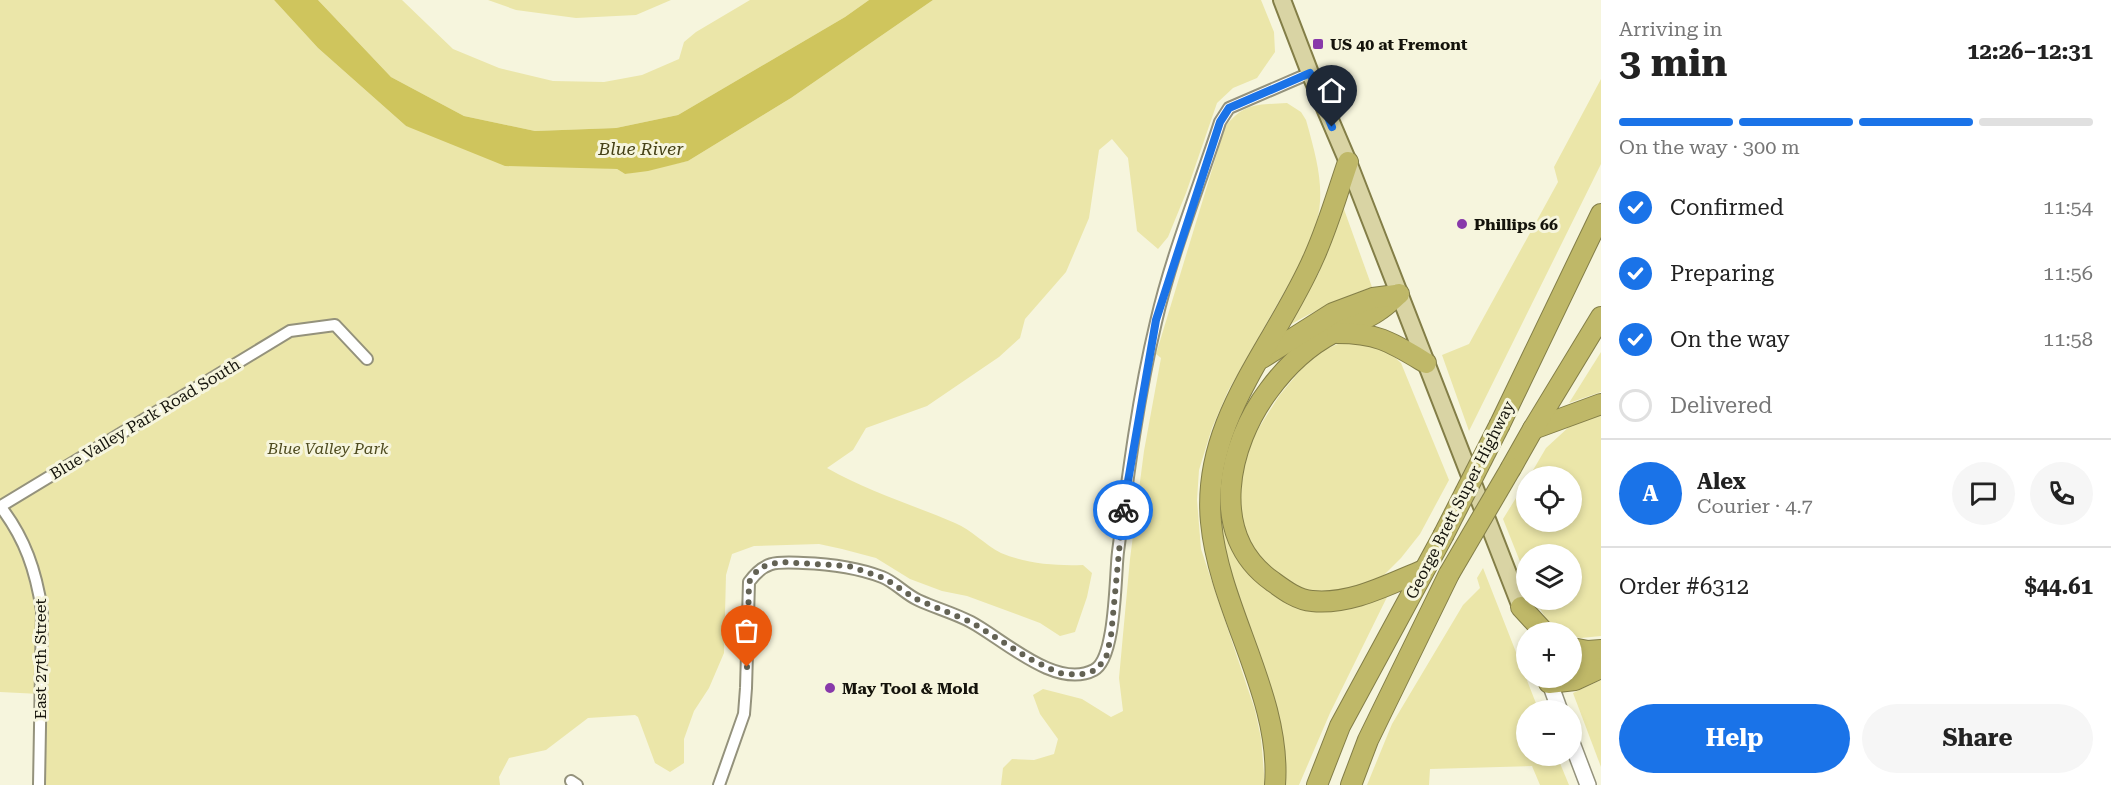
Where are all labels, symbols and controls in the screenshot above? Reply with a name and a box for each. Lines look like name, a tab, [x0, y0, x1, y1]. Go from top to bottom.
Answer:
text: Arriving in	[1619, 17, 1722, 41]
place label: US 40 at Fremont	[1330, 35, 1468, 54]
marker: US 40 at Fremont	[1311, 37, 1325, 51]
text: 12:26–12:31	[1967, 39, 2093, 64]
text: 3 min	[1619, 40, 1727, 86]
pin	[1306, 65, 1357, 127]
icon: home	[1315, 74, 1348, 107]
text: On the way · 300 m	[1619, 135, 1800, 159]
water label: Blue River	[597, 138, 684, 159]
icon: check	[1619, 191, 1652, 224]
text: Confirmed	[1670, 195, 1784, 220]
text: 11:54	[2043, 195, 2093, 219]
place label: Phillips 66	[1474, 215, 1558, 234]
marker: Phillips 66	[1455, 217, 1469, 231]
icon: check	[1619, 257, 1652, 290]
text: Preparing	[1670, 261, 1774, 286]
text: 11:56	[2043, 261, 2093, 285]
icon: check	[1619, 323, 1652, 356]
text: On the way	[1670, 327, 1790, 352]
text: 11:58	[2043, 327, 2093, 351]
street label: Blue Valley Park Road South	[47, 355, 243, 483]
text: Delivered	[1670, 393, 1772, 418]
street label: George Brett Super Highway	[1402, 397, 1519, 602]
park label: Blue Valley Park	[266, 439, 389, 458]
button: chat	[1952, 462, 2015, 525]
button: phone	[2030, 462, 2093, 525]
map controls	[1516, 466, 1582, 766]
button: locate	[1516, 466, 1582, 532]
text: Alex	[1697, 469, 1746, 494]
courier	[1093, 480, 1153, 540]
text: A	[1643, 481, 1658, 506]
icon: bike	[1107, 494, 1140, 527]
text: Courier · 4.7	[1697, 494, 1813, 518]
button: layers	[1516, 544, 1582, 610]
text: Order #6312	[1619, 574, 1749, 599]
text: $44.61	[2024, 574, 2093, 599]
street label: East 27th Street	[31, 599, 50, 719]
pin	[721, 605, 772, 667]
icon: bag	[730, 614, 763, 647]
button: +	[1516, 622, 1582, 688]
place label: May Tool & Mold	[842, 679, 979, 698]
marker: May Tool & Mold	[823, 681, 837, 695]
button: −	[1516, 700, 1582, 766]
button: Help	[1619, 704, 1850, 773]
button: Share	[1862, 704, 2093, 773]

